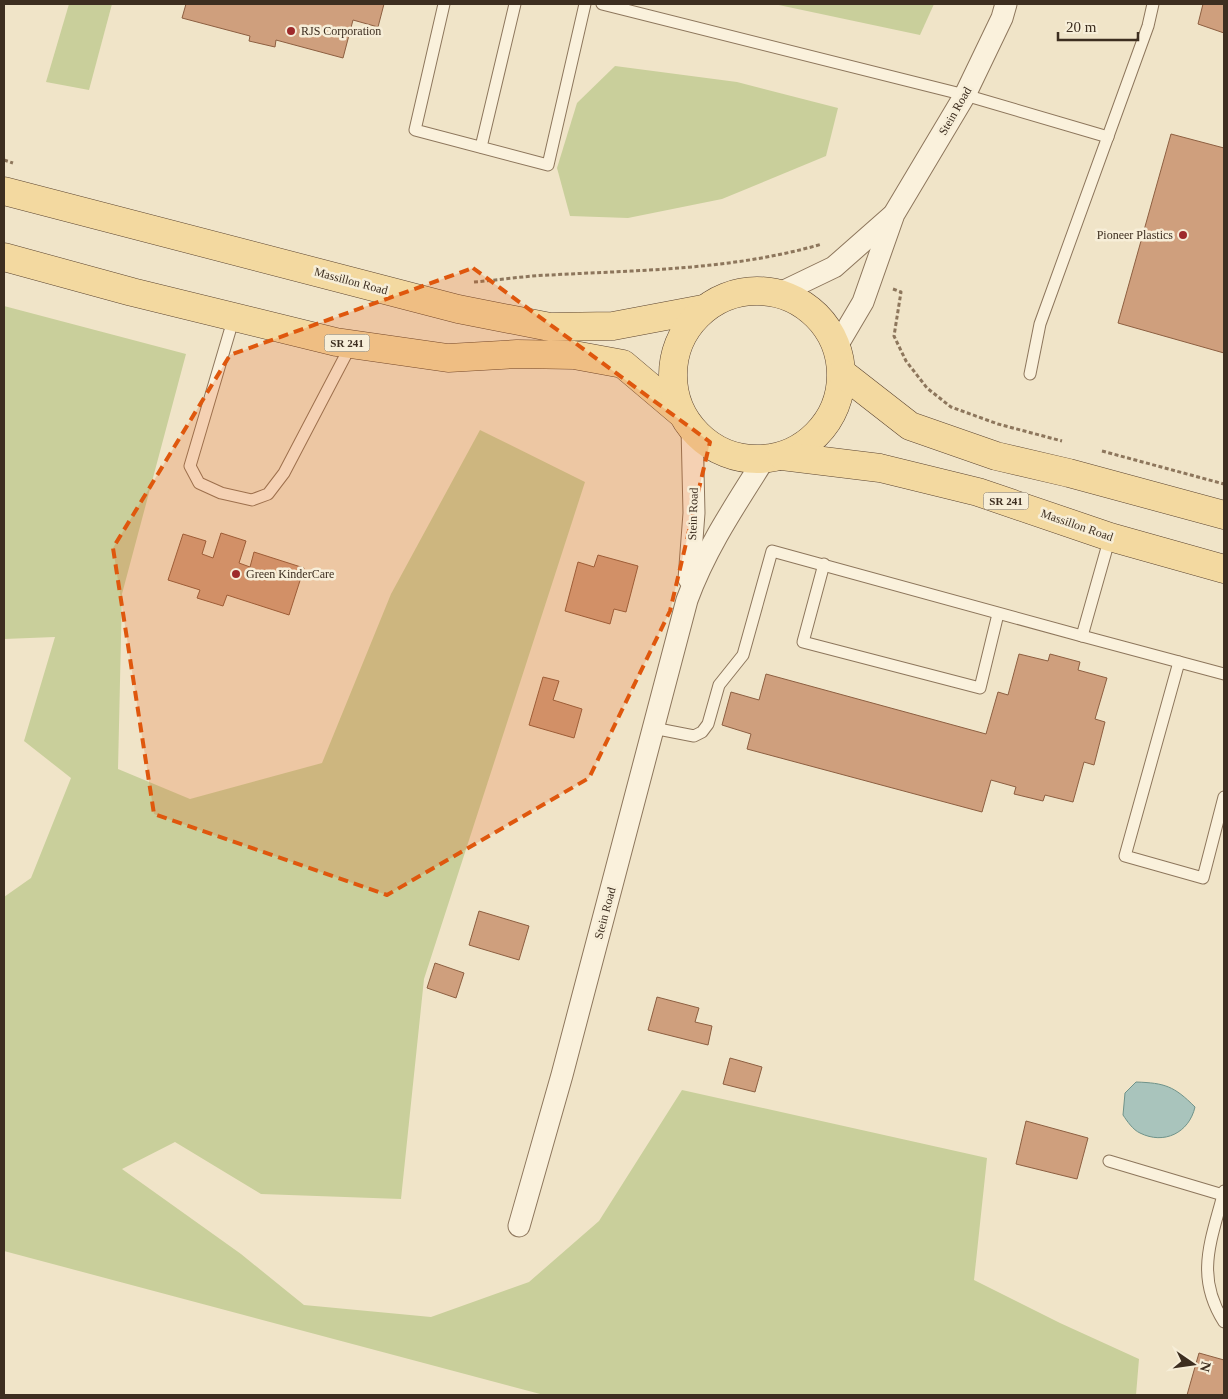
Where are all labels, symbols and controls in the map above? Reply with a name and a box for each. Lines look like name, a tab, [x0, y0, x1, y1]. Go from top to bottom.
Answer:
scale bar	[1058, 10, 1138, 42]
text: 20 m	[1066, 19, 1097, 35]
place label: RJS Corporation	[301, 24, 381, 38]
marker: RJS Corporation	[285, 25, 297, 37]
street label: Stein Road	[936, 85, 974, 137]
place label: Pioneer Plastics	[1097, 228, 1173, 242]
marker: Pioneer Plastics	[1177, 229, 1189, 241]
street label: Massillon Road	[313, 264, 389, 298]
road number: SR 241	[324, 334, 370, 352]
street label: Stein Road	[685, 487, 701, 541]
road number: SR 241	[984, 492, 1028, 510]
street label: Massillon Road	[1039, 506, 1115, 544]
place label: Green KinderCare	[246, 567, 334, 581]
marker: Green KinderCare	[230, 568, 242, 580]
street label: Stein Road	[591, 886, 619, 940]
north arrow	[1168, 1339, 1218, 1389]
text: N	[1197, 1360, 1214, 1373]

